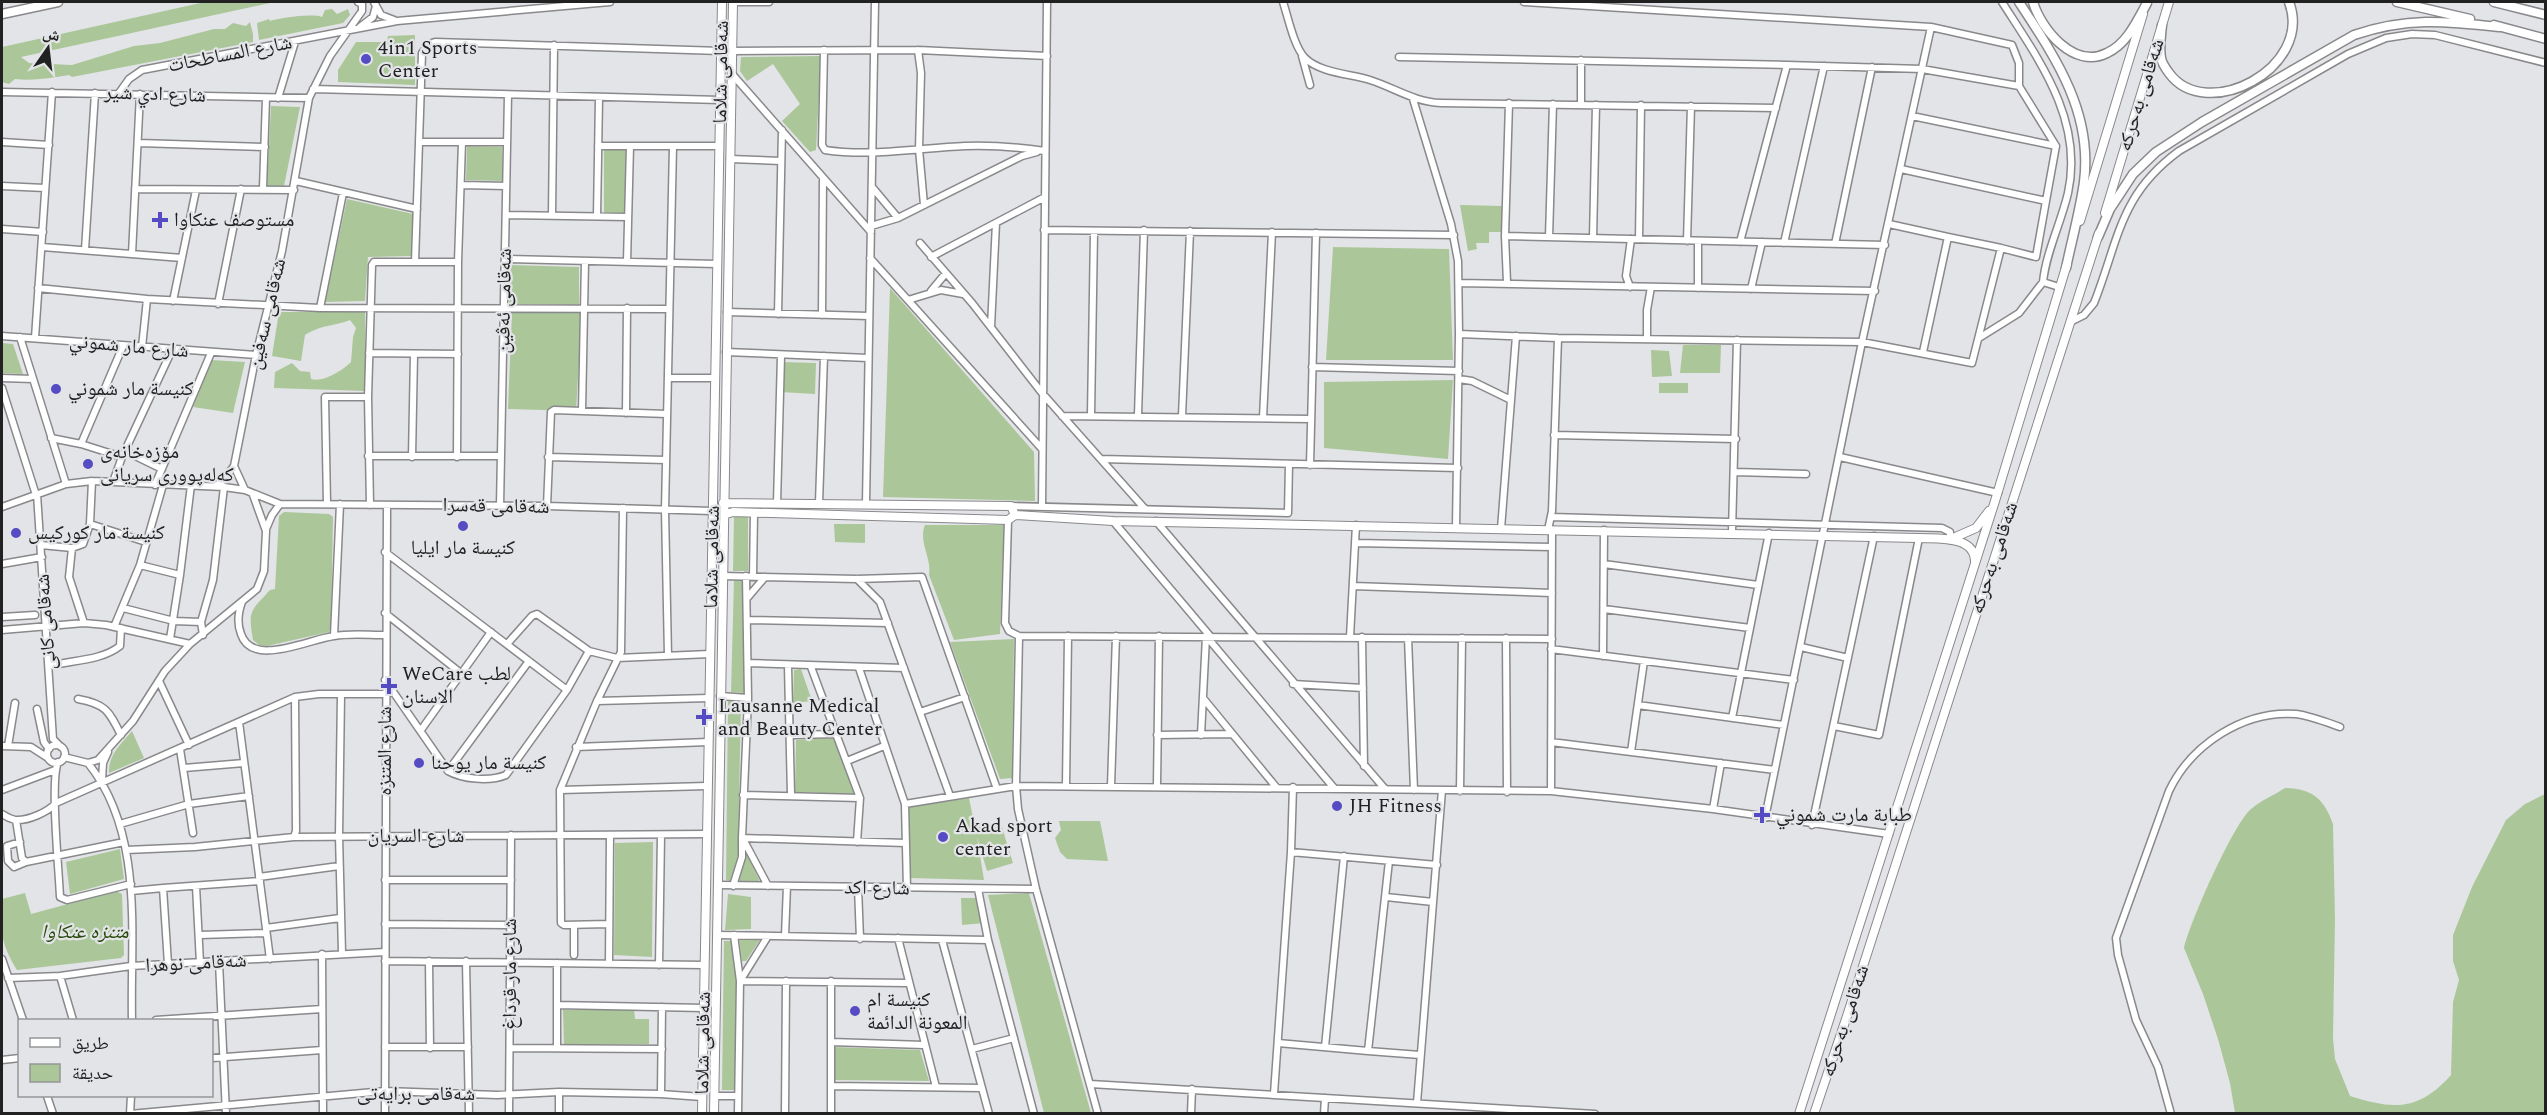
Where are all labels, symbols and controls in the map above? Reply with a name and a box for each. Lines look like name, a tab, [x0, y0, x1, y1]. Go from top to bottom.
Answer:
north arrow	[18, 18, 78, 78]
street label: شەقامی شلاما	[705, 20, 737, 124]
text: ش	[40, 21, 63, 48]
street label: شارع المساطحات	[165, 27, 295, 81]
place label: 4in1 Sports Center	[378, 33, 477, 86]
street label: شەقامی بەحرکە	[2110, 35, 2172, 155]
marker: 4in1 Sports Center	[359, 52, 373, 66]
street label: شارع ادي شير	[103, 77, 206, 111]
place label: مستوصف عنكاوا	[174, 205, 294, 235]
marker: مستوصف عنكاوا	[151, 211, 169, 229]
street label: شەقامی ئەڤین	[488, 248, 520, 354]
street label: شەقامی سەفین	[240, 256, 294, 372]
street label: شارع مار شموني	[68, 326, 190, 366]
place label: كنيسة مار شموني	[68, 374, 194, 404]
marker: كنيسة مار شموني	[49, 382, 63, 396]
place label: مۆزەخانەی کەلەپووری سریانی	[100, 437, 234, 490]
marker: مۆزەخانەی کەلەپووری سریانی	[81, 457, 95, 471]
street label: شەقامی قەسرا	[442, 490, 550, 522]
street label: شەقامی بەحرکە	[1962, 498, 2026, 618]
street label: شەقامی شلاما	[696, 505, 728, 609]
place label: كنيسة مار كوركيس	[28, 518, 165, 548]
marker: كنيسة مار ايليا	[456, 519, 470, 533]
marker: كنيسة مار كوركيس	[9, 526, 23, 540]
place label: كنيسة مار ايليا	[411, 533, 515, 563]
street label: شەقامی کانی	[28, 573, 64, 671]
place label: WeCare لطب الاسنان	[402, 659, 511, 712]
marker: WeCare لطب الاسنان	[380, 677, 398, 695]
place label: Lausanne Medical and Beauty Center	[718, 691, 882, 744]
street label: شارع المتنزه	[370, 706, 400, 796]
marker: Lausanne Medical and Beauty Center	[695, 708, 713, 726]
place label: كنيسة مار يوحنا	[431, 748, 546, 778]
marker: كنيسة مار يوحنا	[412, 756, 426, 770]
place label: JH Fitness	[1349, 791, 1442, 821]
marker: JH Fitness	[1330, 799, 1344, 813]
place label: طبابة مارت شموني	[1776, 800, 1912, 830]
marker: طبابة مارت شموني	[1753, 806, 1771, 824]
place label: Akad sport center	[955, 811, 1053, 864]
street label: شارع السريان	[368, 821, 465, 851]
marker: Akad sport center	[936, 830, 950, 844]
street label: شارع اكد	[844, 872, 910, 904]
park label: متنزه عنكاوا	[41, 917, 129, 947]
street label: شارع مار قرداغ	[495, 918, 525, 1030]
street label: شەقامی نوهرا	[145, 945, 247, 981]
street label: شەقامی بەحرکە	[1813, 961, 1877, 1081]
place label: كنيسة ام المعونة الدائمة	[867, 985, 967, 1038]
street label: شەقامی شلاما	[687, 991, 719, 1095]
marker: كنيسة ام المعونة الدائمة	[848, 1004, 862, 1018]
legend	[18, 1019, 213, 1097]
text: طريق	[72, 1030, 109, 1057]
text: حديقة	[72, 1060, 113, 1087]
street label: شەقامی برایەتی	[357, 1079, 475, 1109]

